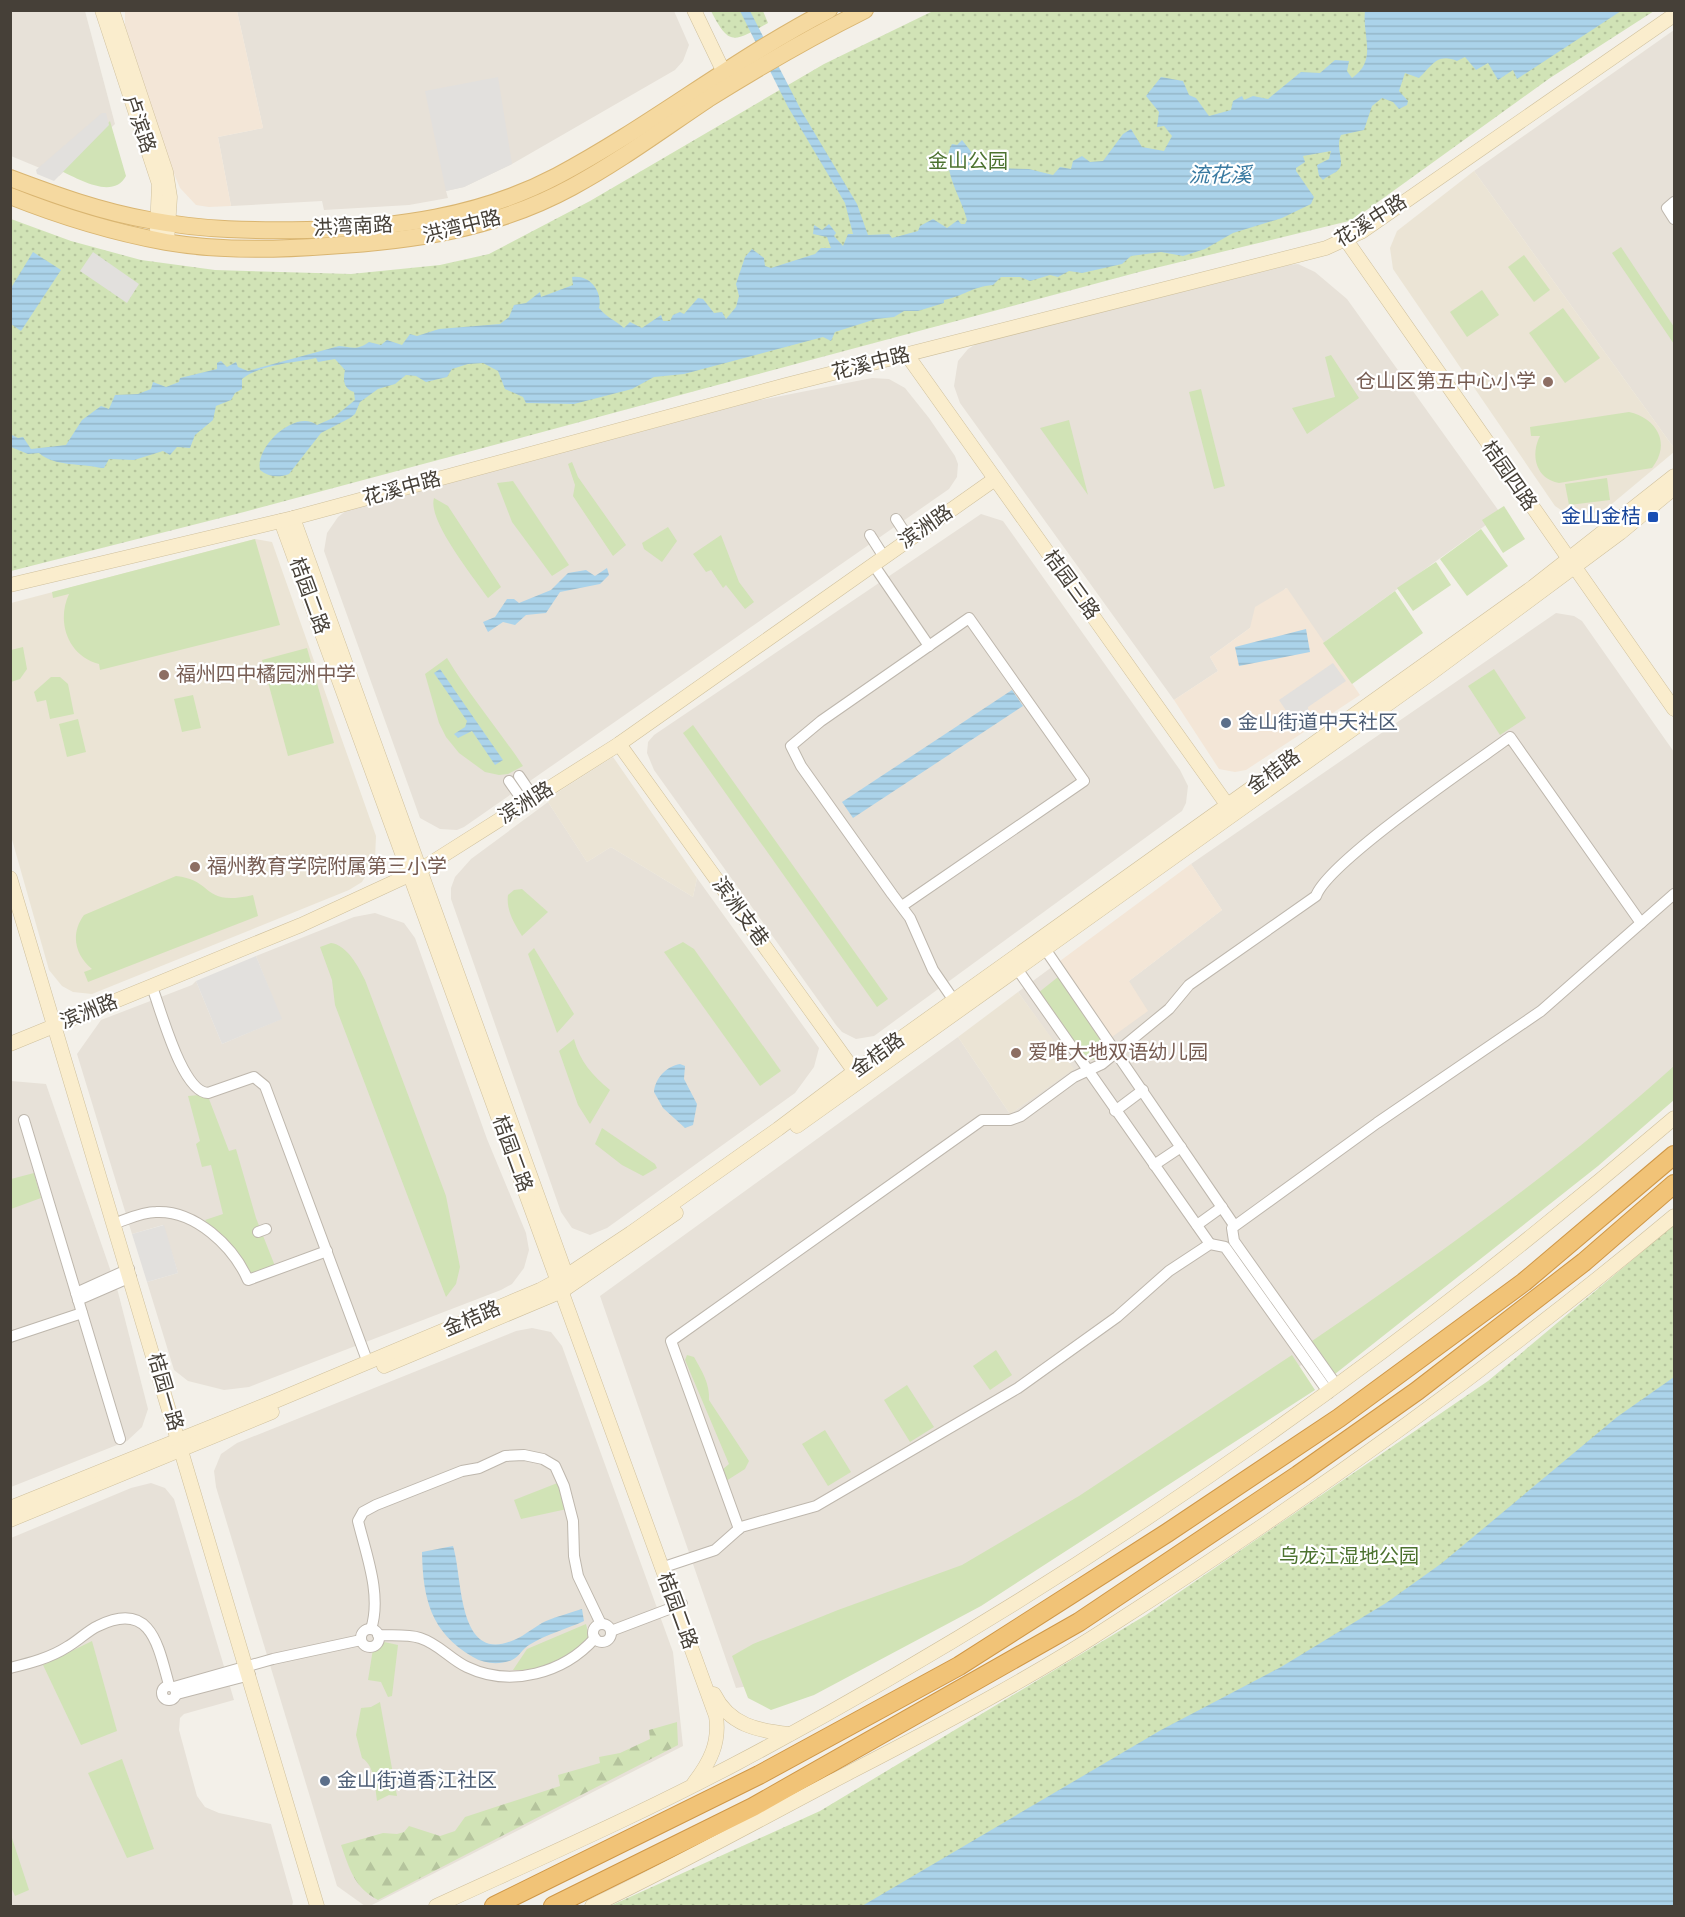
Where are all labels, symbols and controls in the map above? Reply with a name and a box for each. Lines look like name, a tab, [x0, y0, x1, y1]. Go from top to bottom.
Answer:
street label: 卢滨路	[118, 92, 160, 156]
park label: 金山公园	[928, 150, 1008, 174]
water label: 流花溪	[1189, 163, 1253, 188]
street label: 花溪中路	[1331, 190, 1411, 252]
street label: 洪湾中路	[420, 206, 504, 248]
street label: 洪湾南路	[312, 213, 394, 241]
street label: 花溪中路	[829, 343, 913, 385]
place label: 仓山区第五中心小学	[1356, 370, 1536, 394]
marker: 仓山区第五中心小学	[1541, 375, 1555, 389]
street label: 桔园四路	[1476, 436, 1542, 516]
street label: 花溪中路	[360, 467, 444, 511]
street label: 滨洲路	[895, 500, 957, 554]
place label: 金山金桔	[1561, 505, 1641, 529]
marker: 金山金桔	[1646, 510, 1660, 524]
street label: 桔园三路	[1038, 546, 1104, 624]
street label: 桔园二路	[284, 554, 334, 638]
place label: 福州四中橘园洲中学	[176, 663, 356, 687]
marker: 福州四中橘园洲中学	[157, 668, 171, 682]
place label: 金山街道中天社区	[1238, 711, 1398, 735]
marker: 金山街道中天社区	[1219, 716, 1233, 730]
street label: 金桔路	[1243, 745, 1305, 799]
street label: 滨洲路	[494, 777, 558, 829]
place label: 福州教育学院附属第三小学	[207, 855, 447, 879]
marker: 福州教育学院附属第三小学	[188, 860, 202, 874]
street label: 滨洲支巷	[707, 873, 773, 951]
street label: 滨洲路	[57, 990, 121, 1034]
street label: 金桔路	[847, 1028, 909, 1082]
place label: 爱唯大地双语幼儿园	[1028, 1041, 1208, 1065]
marker: 爱唯大地双语幼儿园	[1009, 1046, 1023, 1060]
street label: 桔园二路	[487, 1112, 537, 1196]
street label: 金桔路	[440, 1296, 504, 1342]
street label: 桔园一路	[142, 1350, 188, 1434]
park label: 乌龙江湿地公园	[1279, 1545, 1419, 1569]
street label: 桔园二路	[652, 1569, 702, 1653]
place label: 金山街道香江社区	[337, 1769, 497, 1793]
marker: 金山街道香江社区	[318, 1774, 332, 1788]

